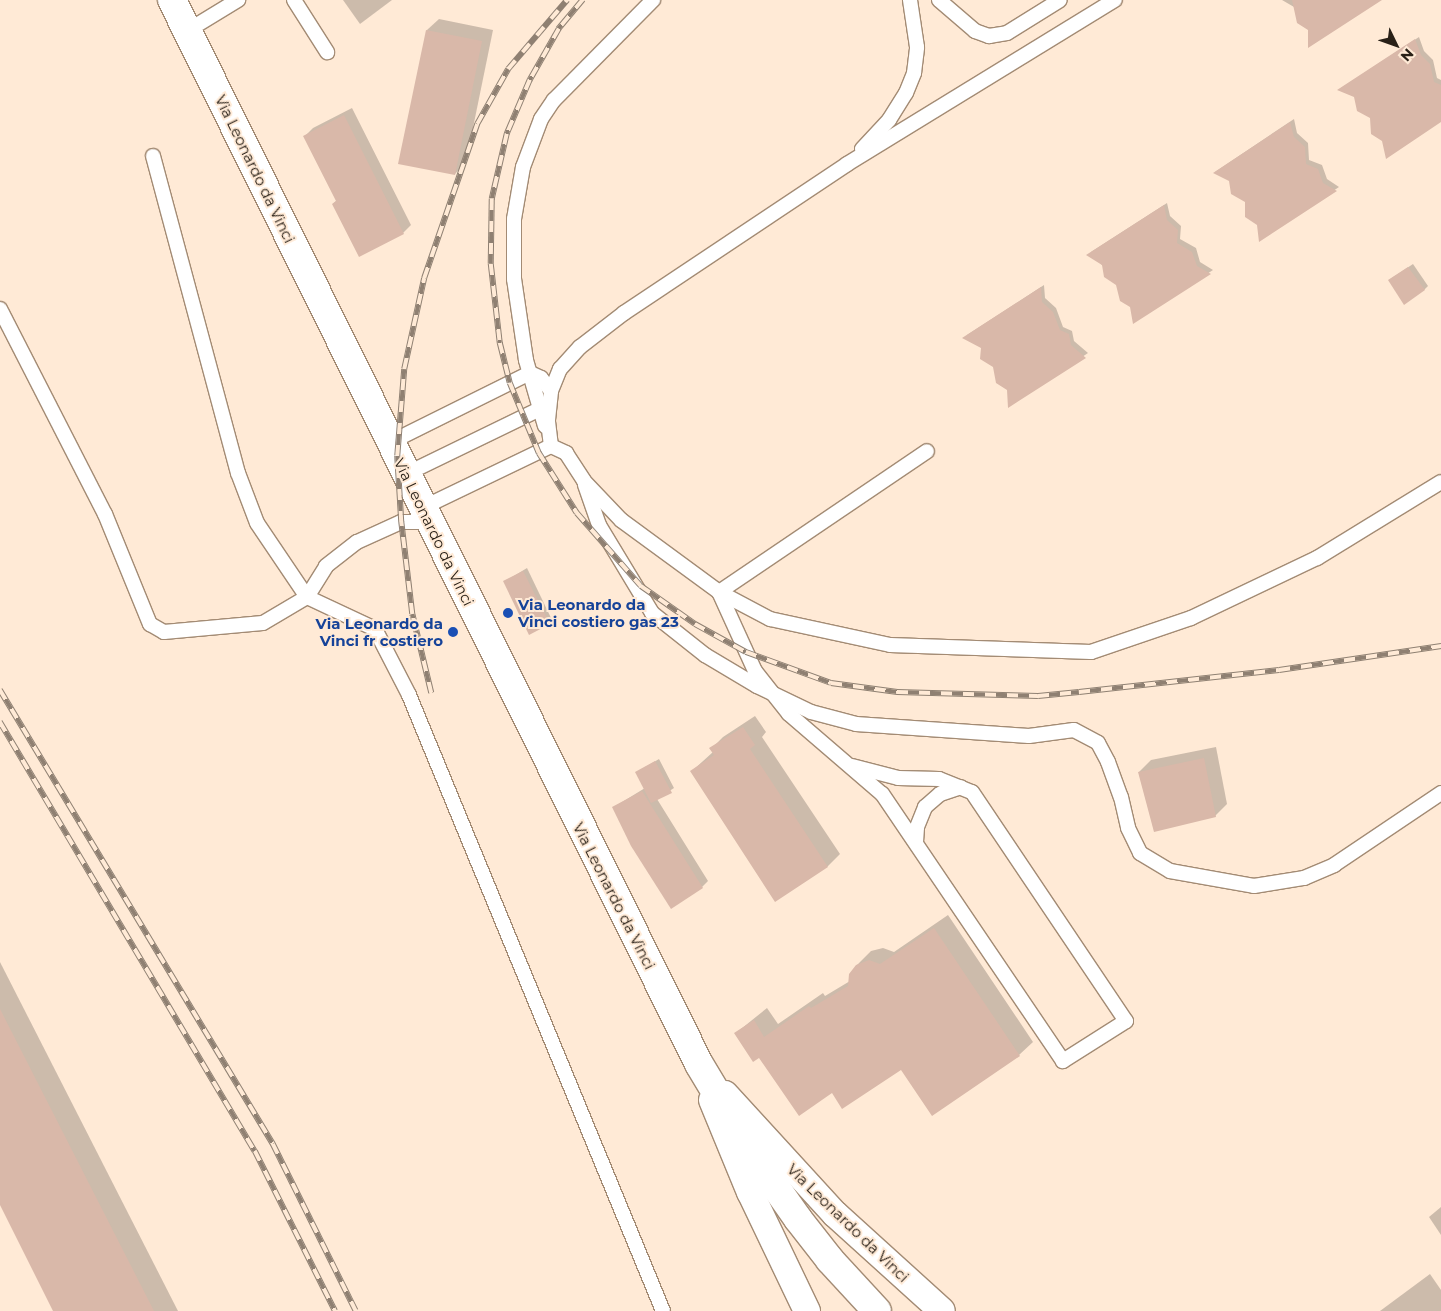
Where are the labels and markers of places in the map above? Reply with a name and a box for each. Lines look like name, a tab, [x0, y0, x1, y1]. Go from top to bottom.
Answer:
place label: Via Leonardo da Vinci costiero gas 23	[518, 595, 679, 630]
marker: Via Leonardo da Vinci costiero gas 23	[502, 607, 514, 619]
place label: Via Leonardo da Vinci fr costiero	[316, 614, 443, 649]
marker: Via Leonardo da Vinci fr costiero	[447, 626, 459, 638]

